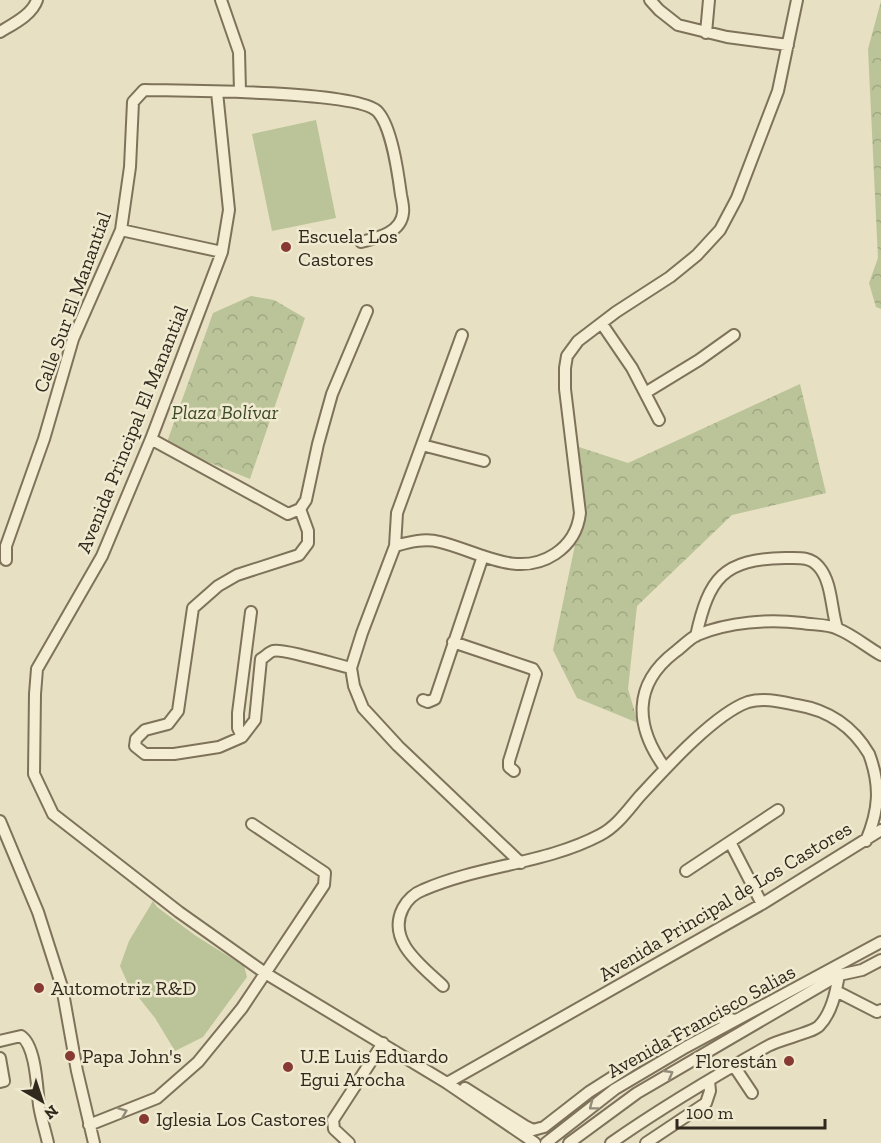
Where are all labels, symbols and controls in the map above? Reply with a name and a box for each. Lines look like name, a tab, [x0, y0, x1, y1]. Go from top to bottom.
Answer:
street label: Calle Sur El Manantial	[28, 208, 116, 396]
place label: Escuela Los Castores	[298, 224, 398, 271]
marker: Escuela Los Castores	[279, 240, 293, 254]
street label: Avenida Principal El Manantial	[71, 302, 193, 556]
park label: Plaza Bolívar	[172, 400, 279, 424]
street label: Avenida Principal de Los Castores	[594, 816, 856, 986]
street label: Avenida Francisco Salias	[603, 959, 799, 1083]
place label: Automotriz R&D	[51, 976, 196, 1000]
marker: Automotriz R&D	[32, 981, 46, 995]
place label: Papa John's	[82, 1044, 182, 1068]
place label: U.E Luis Eduardo Egui Arocha	[300, 1044, 448, 1091]
marker: Papa John's	[63, 1049, 77, 1063]
place label: Florestán	[695, 1049, 778, 1073]
marker: Florestán	[782, 1054, 796, 1068]
marker: U.E Luis Eduardo Egui Arocha	[281, 1060, 295, 1074]
one-way arrow	[663, 1070, 673, 1081]
north arrow	[12, 1071, 72, 1131]
scale bar	[677, 1092, 826, 1130]
one-way arrow	[589, 1098, 600, 1109]
text: N	[40, 1101, 62, 1123]
text: 100 m	[686, 1102, 734, 1124]
one-way arrow	[117, 1107, 128, 1119]
place label: Iglesia Los Castores	[156, 1107, 326, 1131]
marker: Iglesia Los Castores	[137, 1112, 151, 1126]

